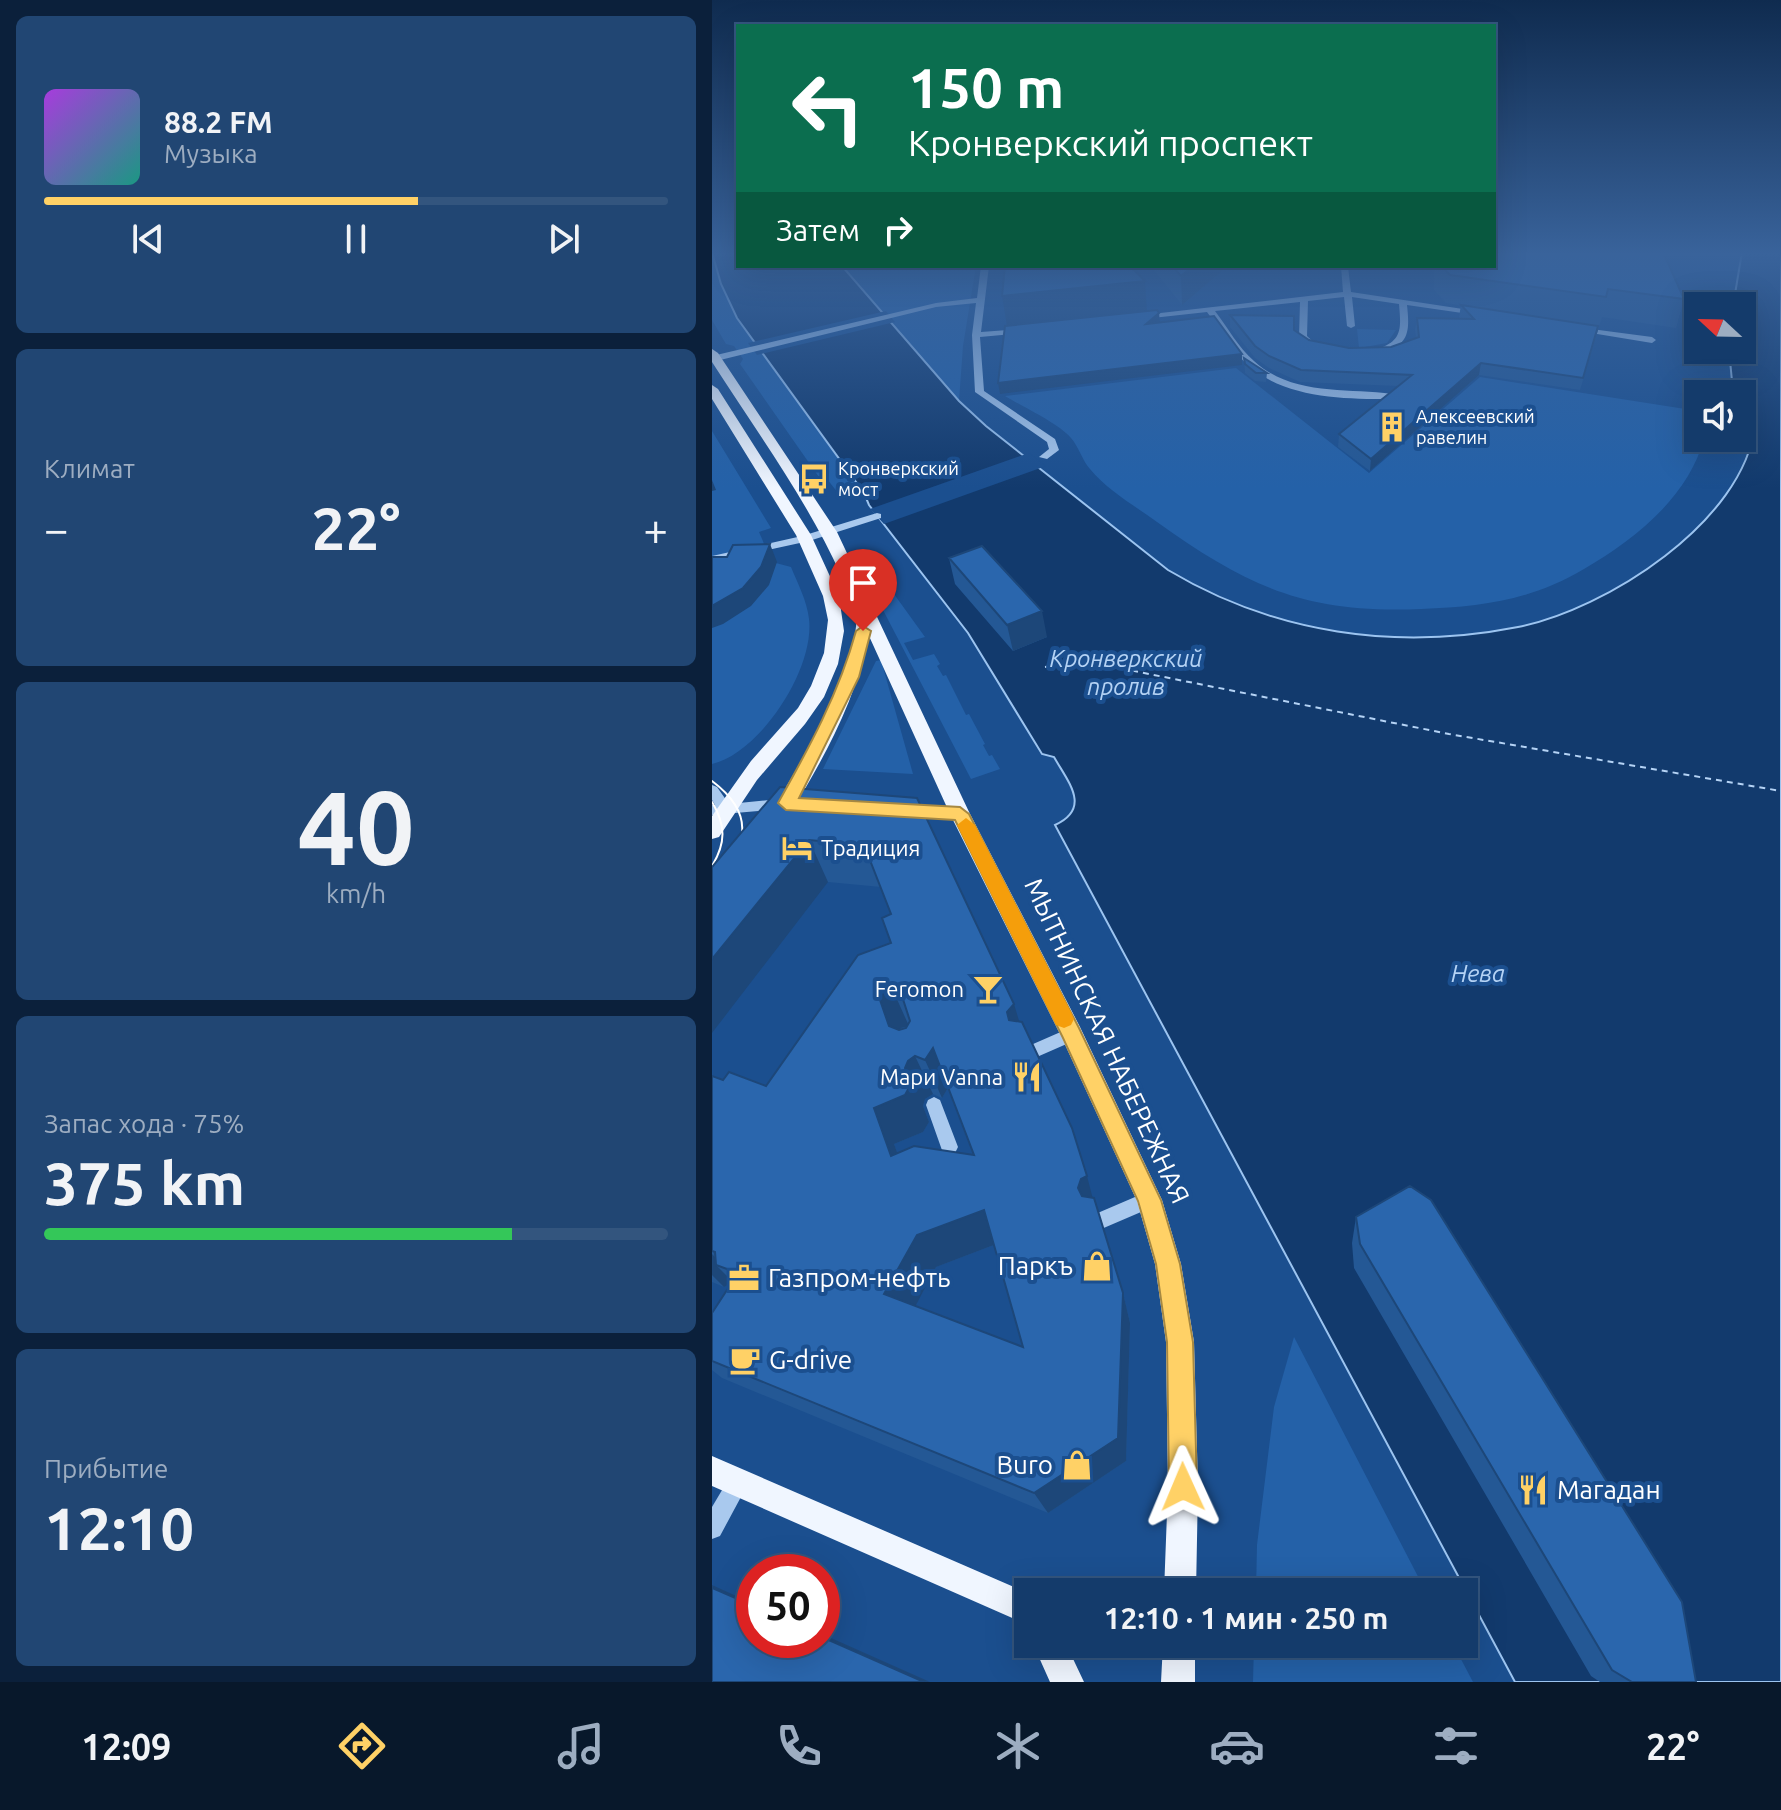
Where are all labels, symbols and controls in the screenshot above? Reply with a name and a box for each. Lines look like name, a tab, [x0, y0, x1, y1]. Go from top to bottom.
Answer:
icon: left	[776, 56, 880, 160]
text: 150 m	[908, 56, 1064, 119]
text: 88.2 FM	[164, 105, 273, 139]
text: Кронверкский проспект	[908, 122, 1313, 163]
text: Музыка	[164, 139, 258, 168]
icon: right	[876, 208, 920, 252]
text: Затем	[776, 213, 860, 247]
icon: previous	[126, 217, 170, 261]
icon: pause	[334, 217, 378, 261]
icon: next	[542, 217, 586, 261]
north arrow	[1684, 292, 1756, 364]
map controls	[1684, 292, 1756, 452]
button: sound	[1684, 380, 1756, 452]
place label: Алексеевский равелин	[1416, 406, 1535, 447]
building icon: Алексеевский равелин	[1375, 410, 1409, 444]
text: Климат	[44, 454, 135, 483]
place label: Кронверкский мост	[838, 458, 959, 499]
bus stop icon: Кронверкский мост	[797, 462, 831, 496]
text: 22°	[312, 494, 400, 561]
text: −	[44, 504, 69, 553]
text: +	[643, 504, 668, 553]
pin	[829, 549, 897, 631]
icon: arrive	[841, 561, 885, 605]
water label: Кронверкский пролив	[1050, 645, 1202, 700]
text: 40	[297, 768, 415, 885]
hotel icon: Традиция	[780, 831, 814, 865]
place label: Традиция	[821, 835, 920, 860]
street label: МЫТНИНСКАЯ НАБЕРЕЖНАЯ	[1019, 874, 1196, 1208]
text: km/h	[326, 879, 386, 908]
water label: Нева	[1451, 960, 1505, 987]
bar icon: Feromon	[971, 972, 1005, 1006]
place label: Feromon	[875, 976, 964, 1001]
restaurant icon: Мари Vаnnа	[1010, 1060, 1044, 1094]
place label: Мари Vаnnа	[880, 1064, 1003, 1089]
text: Запас хода · 75%	[44, 1109, 244, 1138]
text: 375 km	[44, 1149, 245, 1216]
shop icon: Паркъ	[1080, 1249, 1114, 1283]
place label: Паркъ	[998, 1251, 1073, 1280]
office icon: Газпром-нефть	[727, 1261, 761, 1295]
place label: Газпром-нефть	[768, 1263, 951, 1292]
cafe icon: G-drive	[728, 1343, 762, 1377]
place label: G-drive	[769, 1345, 852, 1374]
position arrow	[1141, 1445, 1225, 1529]
shop icon: Buro	[1060, 1448, 1094, 1482]
place label: Buro	[997, 1450, 1053, 1479]
text: Прибытие	[44, 1454, 168, 1483]
restaurant icon: Магадан	[1516, 1473, 1550, 1507]
place label: Магадан	[1557, 1475, 1661, 1504]
text: 12:10	[44, 1494, 194, 1561]
speed limit sign: 50	[736, 1554, 840, 1658]
text: 12:10 · 1 мин · 250 m	[1104, 1601, 1388, 1635]
icon: directions	[334, 1718, 390, 1774]
icon: music	[553, 1718, 609, 1774]
icon: phone	[771, 1718, 827, 1774]
icon: climate	[990, 1718, 1046, 1774]
icon: car	[1209, 1718, 1265, 1774]
icon: filters	[1428, 1718, 1484, 1774]
text: 12:09	[81, 1726, 171, 1767]
text: 22°	[1646, 1726, 1700, 1767]

